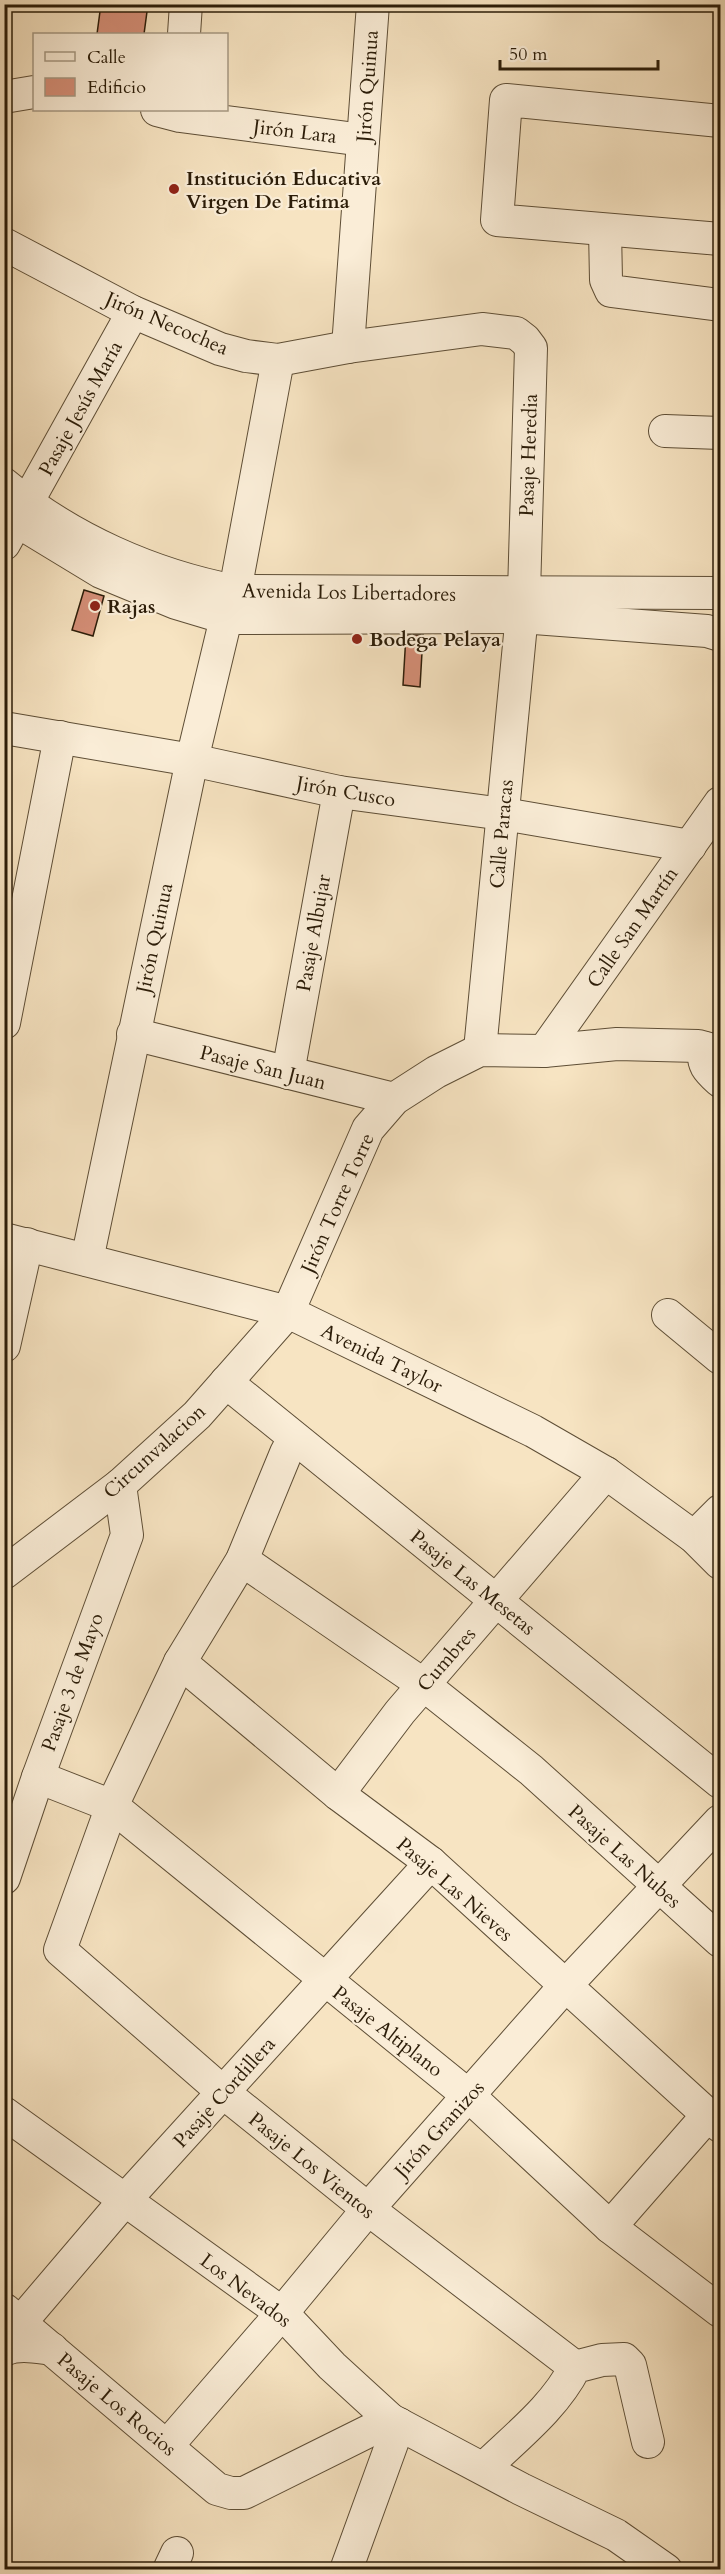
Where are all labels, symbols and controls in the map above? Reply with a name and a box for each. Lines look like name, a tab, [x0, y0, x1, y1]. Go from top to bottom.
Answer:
street label: Jirón Quinua	[350, 29, 385, 146]
legend	[33, 33, 228, 111]
scale bar	[500, 33, 658, 71]
text: 50 m	[509, 42, 548, 67]
text: Calle	[87, 45, 126, 70]
text: Edificio	[87, 75, 146, 100]
street label: Jirón Lara	[249, 113, 339, 150]
place label: Institución Educativa Virgen De Fatima	[186, 165, 381, 215]
marker: Institución Educativa Virgen De Fatima	[167, 182, 181, 196]
street label: Jirón Necochea	[98, 284, 233, 362]
street label: Pasaje Jesús María	[32, 336, 129, 481]
street label: Pasaje Heredia	[513, 393, 544, 517]
street label: Avenida Los Libertadores	[242, 577, 456, 608]
place label: Rajas	[107, 593, 155, 620]
marker: Rajas	[88, 599, 102, 613]
place label: Bodega Pelaya	[369, 626, 501, 653]
marker: Bodega Pelaya	[350, 632, 364, 646]
street label: Jirón Cusco	[291, 769, 398, 814]
street label: Calle Paracas	[483, 778, 520, 890]
street label: Calle San Martín	[581, 861, 685, 993]
street label: Pasaje Albujar	[290, 872, 337, 994]
street label: Jirón Quinua	[129, 880, 179, 999]
street label: Pasaje San Juan	[197, 1039, 329, 1096]
street label: Jirón Torre Torre	[293, 1129, 380, 1280]
street label: Avenida Taylor	[316, 1317, 448, 1400]
street label: Circunvalacion	[97, 1398, 212, 1505]
street label: Pasaje Las Mesetas	[404, 1523, 541, 1641]
street label: Pasaje 3 de Mayo	[35, 1609, 110, 1755]
street label: Cumbres	[411, 1621, 482, 1697]
street label: Pasaje Las Nubes	[562, 1798, 687, 1914]
street label: Pasaje Las Nieves	[391, 1831, 519, 1948]
street label: Pasaje Altiplano	[327, 1980, 449, 2083]
street label: Pasaje Cordillera	[167, 2031, 282, 2154]
street label: Jirón Granizos	[386, 2075, 490, 2186]
street label: Pasaje Los Vientos	[243, 2106, 381, 2225]
street label: Los Nevados	[194, 2247, 297, 2334]
street label: Pasaje Los Rocios	[51, 2347, 182, 2462]

